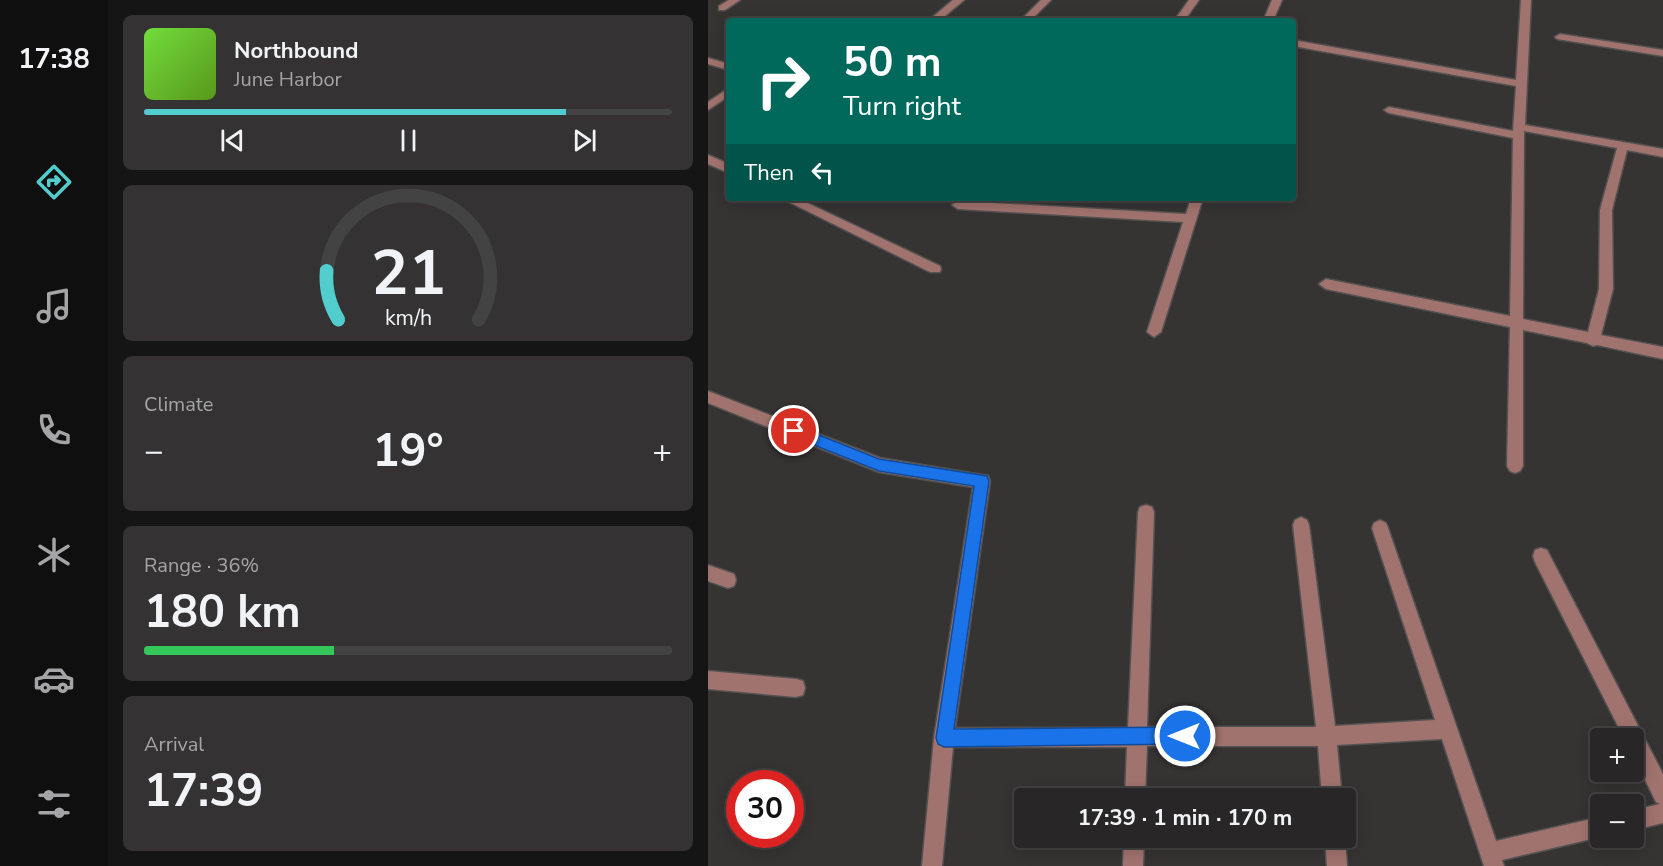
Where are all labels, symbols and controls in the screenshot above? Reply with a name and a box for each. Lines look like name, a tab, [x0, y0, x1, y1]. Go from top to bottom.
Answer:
text: 50 m	[843, 34, 942, 91]
text: Northbound	[234, 36, 358, 66]
text: 17:38	[18, 41, 90, 78]
icon: right	[744, 42, 822, 120]
text: June Harbor	[234, 66, 342, 93]
text: Turn right	[843, 88, 961, 125]
icon: previous	[216, 124, 249, 157]
icon: pause	[392, 124, 425, 157]
icon: next	[568, 124, 601, 157]
icon: left	[806, 156, 839, 189]
text: Then	[744, 158, 794, 188]
icon: directions	[33, 161, 75, 203]
text: 21	[371, 231, 445, 316]
icon: music	[33, 285, 75, 327]
text: km/h	[384, 303, 432, 333]
text: Climate	[144, 391, 213, 418]
pin	[768, 405, 819, 456]
icon: phone	[33, 409, 75, 451]
icon: arrive	[777, 414, 810, 447]
text: 19°	[372, 421, 444, 482]
text: −	[144, 429, 164, 474]
text: +	[652, 429, 672, 474]
icon: climate	[33, 534, 75, 576]
text: Range · 36%	[144, 552, 259, 579]
text: 180 km	[144, 582, 301, 643]
icon: car	[33, 658, 75, 700]
position arrow	[1153, 704, 1217, 768]
map controls	[1590, 728, 1644, 848]
button: +	[1590, 728, 1644, 782]
text: Arrival	[144, 731, 204, 758]
text: 17:39	[144, 761, 263, 822]
speed limit sign: 30	[726, 770, 804, 848]
icon: filters	[33, 783, 75, 825]
button: −	[1590, 794, 1644, 848]
text: 17:39 · 1 min · 170 m	[1078, 803, 1292, 833]

